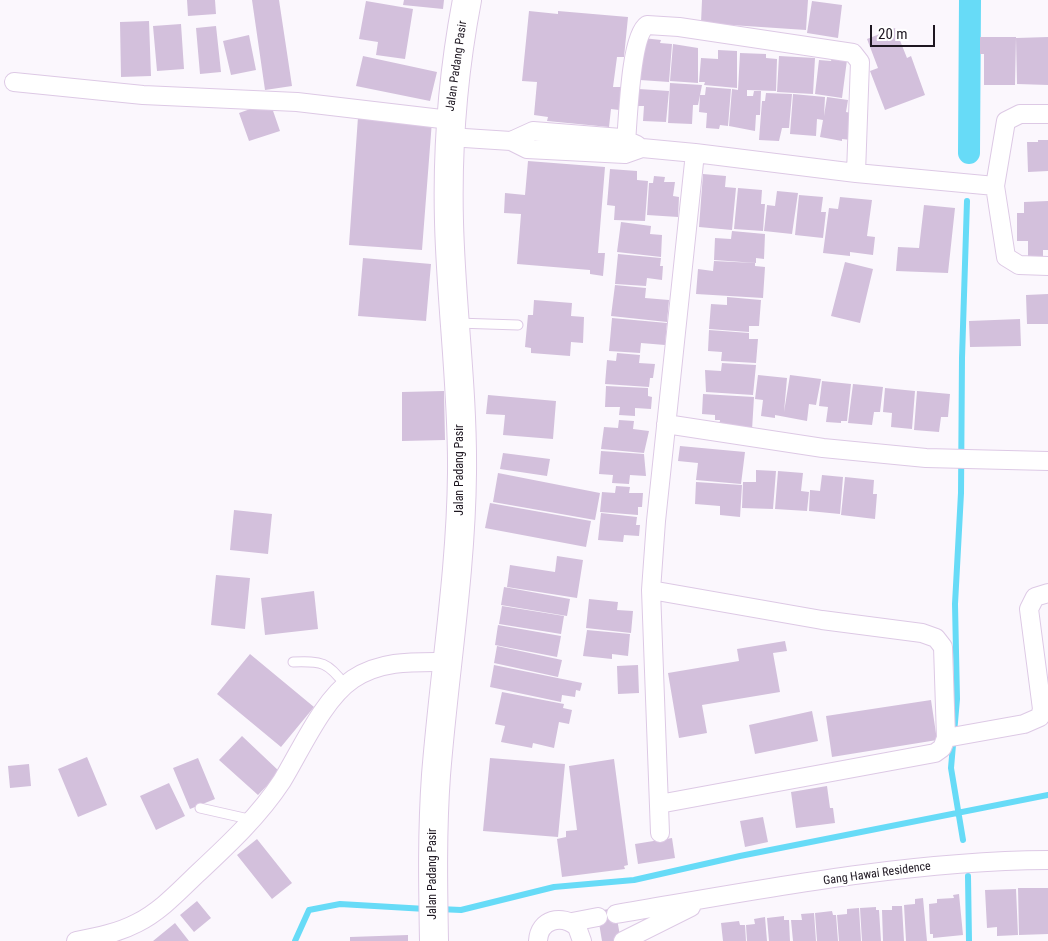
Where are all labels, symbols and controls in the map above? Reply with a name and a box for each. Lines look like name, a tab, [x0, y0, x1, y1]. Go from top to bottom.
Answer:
scale bar	[873, 15, 938, 47]
street label: Jalan Padang Pasir	[444, 20, 470, 112]
text: 20 m	[878, 25, 908, 43]
street label: Jalan Padang Pasir	[453, 424, 467, 516]
street label: Jalan Padang Pasir	[426, 828, 440, 920]
street label: Gang Hawai Residence	[822, 859, 932, 889]

